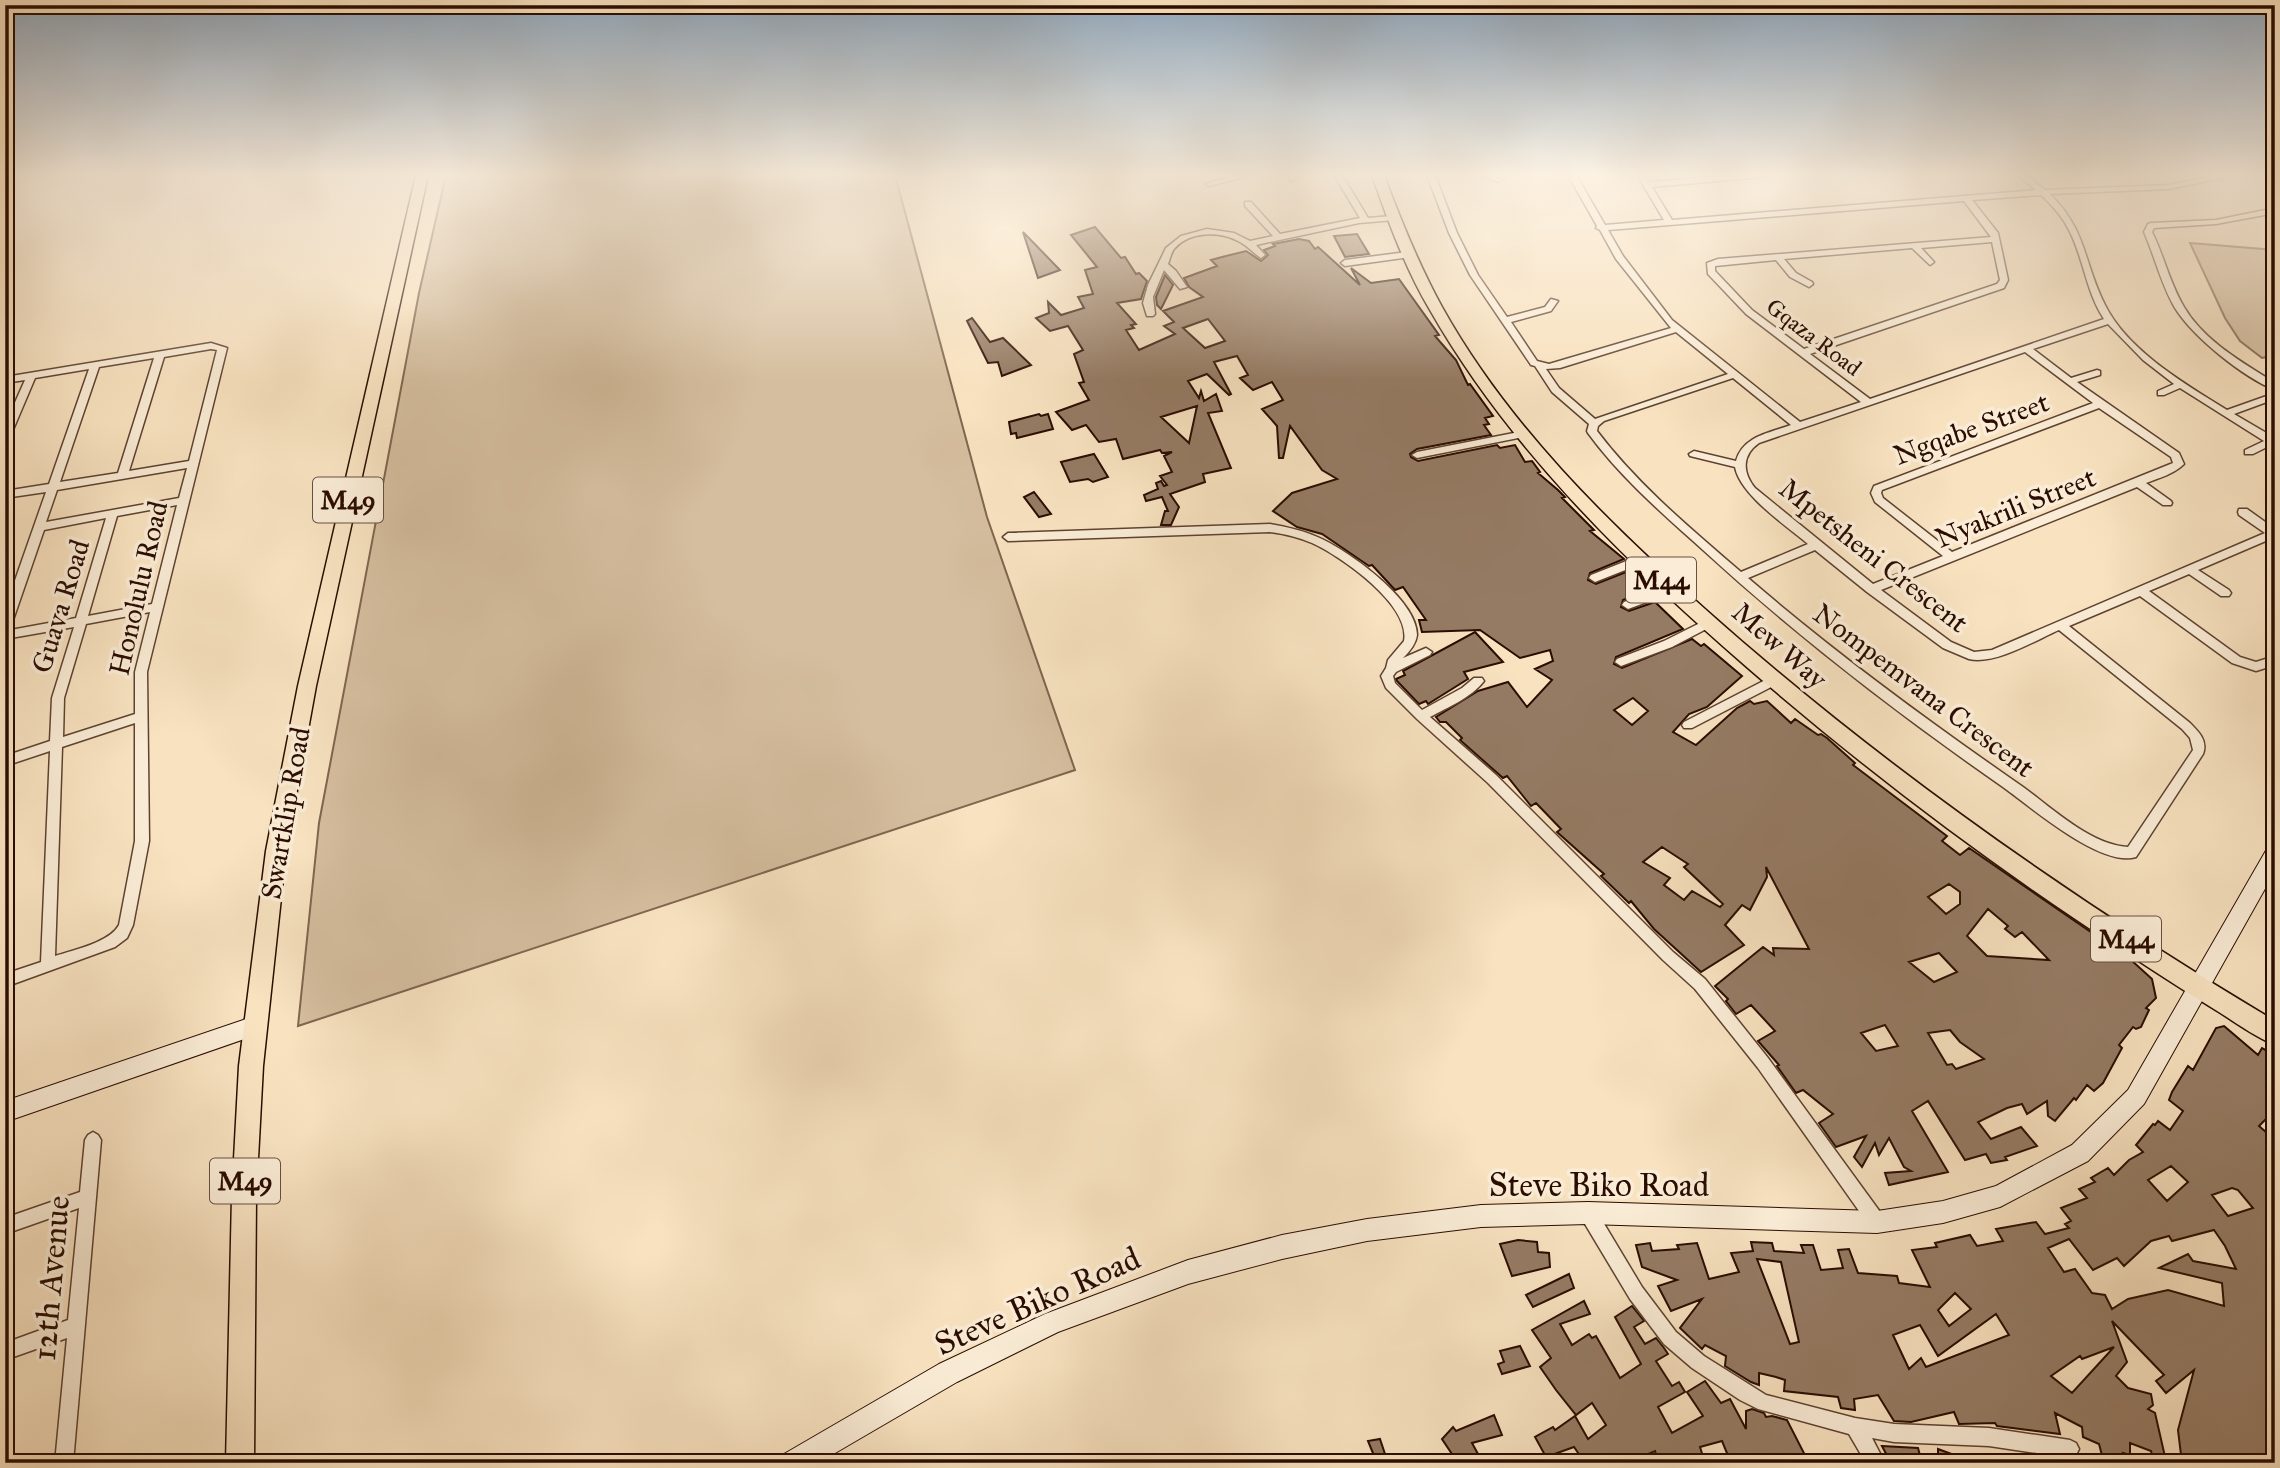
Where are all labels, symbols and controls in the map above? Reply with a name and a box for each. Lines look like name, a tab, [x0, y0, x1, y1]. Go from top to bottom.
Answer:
street label: Gqaza Road	[1760, 292, 1867, 383]
street label: Ngqabe Street	[1889, 384, 2054, 473]
street label: Nyakrili Street	[1930, 459, 2101, 556]
street label: Mpetsheni Crescent	[1772, 471, 1975, 640]
road number: M49	[313, 478, 383, 522]
street label: Honolulu Road	[101, 497, 176, 679]
street label: Guava Road	[24, 535, 97, 677]
road number: M44	[1626, 558, 1696, 602]
street label: Mew Way	[1725, 595, 1835, 697]
street label: Nompemvana Crescent	[1806, 596, 2041, 785]
street label: Swartklip Road	[253, 724, 318, 902]
road number: M44	[2091, 916, 2161, 962]
road number: M49	[210, 1158, 280, 1204]
street label: Steve Biko Road	[1489, 1165, 1710, 1205]
street label: 12th Avenue	[24, 1194, 78, 1362]
street label: Steve Biko Road	[929, 1238, 1147, 1364]

